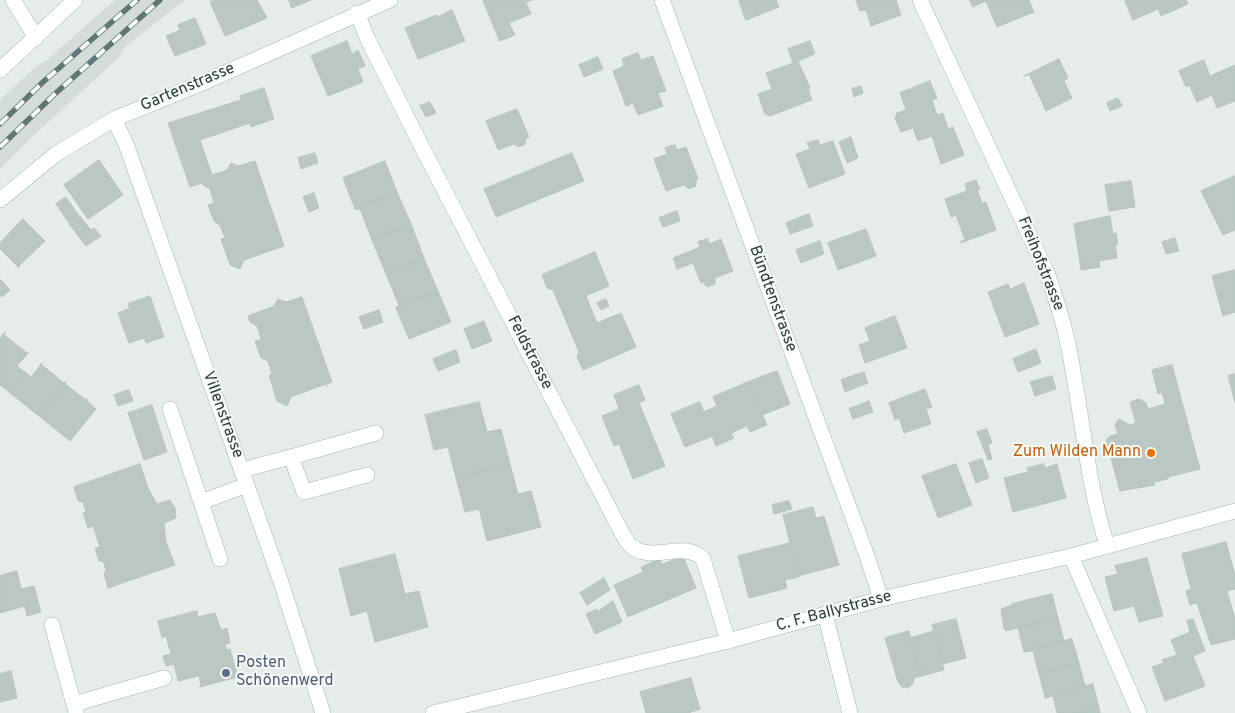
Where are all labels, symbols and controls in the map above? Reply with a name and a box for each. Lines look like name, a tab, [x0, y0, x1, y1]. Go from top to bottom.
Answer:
street label: Gartenstrasse	[138, 60, 238, 116]
street label: Freihofstrasse	[1012, 214, 1068, 314]
street label: Bündtenstrasse	[744, 243, 800, 355]
street label: Feldstrasse	[502, 313, 556, 393]
street label: Villenstrasse	[197, 369, 247, 461]
place label: Zum Wilden Mann	[1013, 443, 1141, 463]
marker: Zum Wilden Mann	[1145, 447, 1157, 459]
street label: C. F. Ballystrasse	[774, 587, 894, 637]
place label: Posten Schönenwerd	[236, 654, 333, 692]
marker: Posten Schönenwerd	[220, 667, 232, 679]

